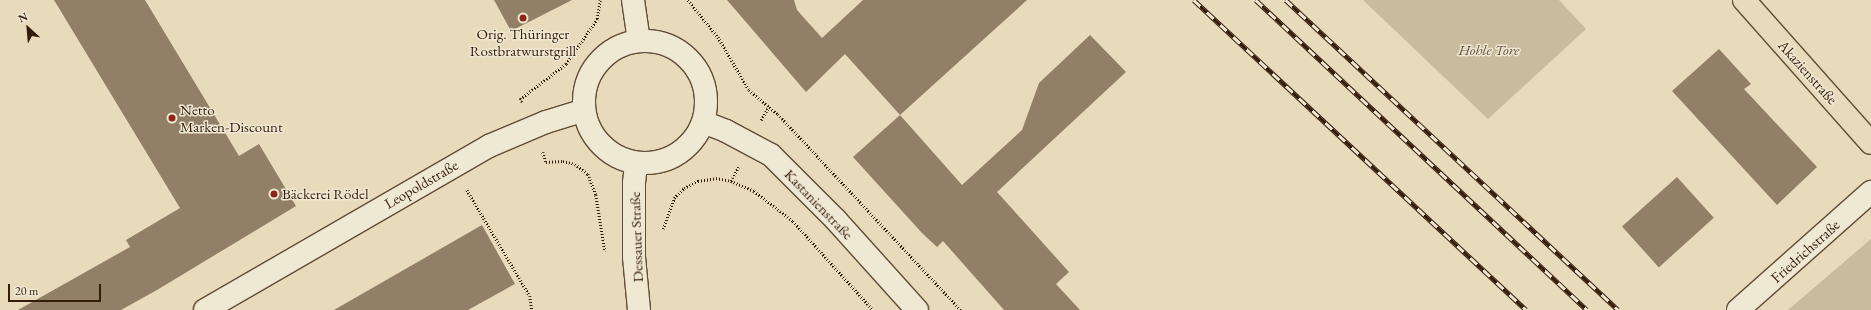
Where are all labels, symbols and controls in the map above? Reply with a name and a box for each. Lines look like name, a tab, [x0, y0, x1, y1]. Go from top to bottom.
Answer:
north arrow	[8, 8, 48, 48]
text: N	[16, 9, 30, 25]
marker: Orig. Thüringer Rostbratwurstgrill	[518, 13, 528, 23]
place label: Orig. Thüringer Rostbratwurstgrill	[470, 24, 576, 59]
street label: Akazienstraße	[1774, 36, 1842, 108]
park label: Hohle Tore	[1459, 41, 1519, 59]
place label: Netto Marken-Discount	[180, 100, 283, 135]
marker: Netto Marken-Discount	[167, 113, 177, 123]
street label: Leopoldstraße	[381, 156, 461, 212]
street label: Kastanienstraße	[781, 165, 857, 243]
place label: Bäckerei Rödel	[282, 185, 368, 203]
marker: Bäckerei Rödel	[269, 189, 279, 199]
street label: Dessauer Straße	[625, 191, 647, 283]
street label: Friedrichstraße	[1767, 215, 1843, 287]
scale bar	[10, 276, 103, 302]
text: 20 m	[15, 283, 38, 299]

